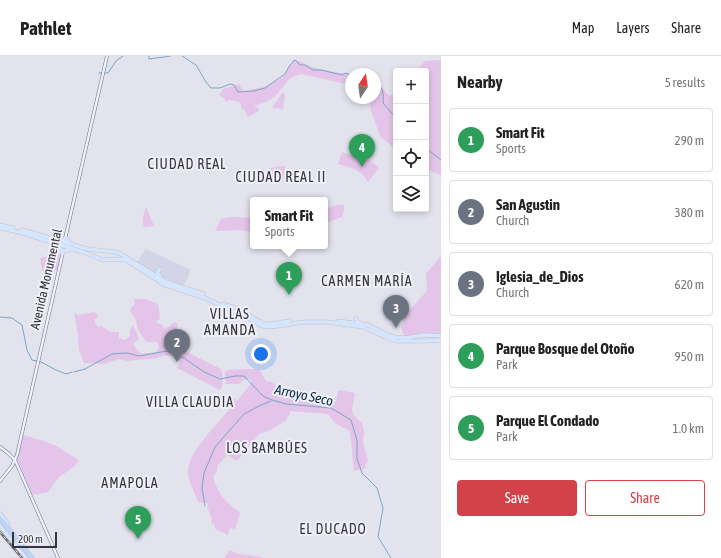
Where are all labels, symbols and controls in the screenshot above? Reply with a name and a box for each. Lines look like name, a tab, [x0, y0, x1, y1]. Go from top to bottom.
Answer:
text: Pathlet	[20, 17, 71, 39]
text: Map	[572, 20, 594, 36]
text: Layers	[616, 20, 649, 36]
text: Share	[671, 20, 701, 36]
north arrow	[345, 68, 381, 104]
map controls	[393, 68, 429, 212]
button: +	[393, 68, 429, 104]
text: Nearby	[457, 72, 503, 92]
text: 5 results	[665, 75, 705, 90]
button: −	[393, 104, 429, 140]
text: Smart Fit	[496, 124, 545, 141]
text: 1	[468, 133, 474, 148]
text: 290 m	[675, 133, 704, 148]
pin: 4	[349, 134, 375, 167]
button: locate	[393, 140, 429, 176]
text: Sports	[496, 141, 526, 156]
district label: CIUDAD REAL	[148, 156, 226, 172]
district label: CIUDAD REAL II	[236, 169, 326, 185]
button: layers	[393, 176, 429, 212]
text: San Agustin	[496, 196, 560, 213]
popup	[250, 197, 328, 249]
text: 2	[468, 205, 474, 220]
text: 380 m	[675, 205, 704, 220]
text: Smart Fit	[265, 207, 313, 224]
text: Church	[496, 213, 529, 228]
text: Sports	[265, 224, 295, 239]
street label: Avenida Monumental	[27, 227, 65, 331]
pin: 1	[276, 262, 302, 295]
text: Iglesia_de_Dios	[496, 268, 584, 285]
district label: CARMEN MARÍA	[321, 273, 413, 289]
text: 3	[468, 277, 474, 292]
text: 620 m	[675, 277, 704, 292]
text: Church	[496, 285, 529, 300]
pin: 3	[383, 295, 409, 328]
district label: VILLAS AMANDA	[204, 306, 256, 338]
pin: 2	[164, 329, 190, 362]
text: Parque Bosque del Otoño	[496, 340, 635, 357]
your location	[251, 344, 271, 364]
text: 4	[468, 349, 474, 364]
text: 950 m	[675, 349, 704, 364]
text: Park	[496, 357, 518, 372]
water label: Arroyo Seco	[273, 381, 335, 409]
district label: VILLA CLAUDIA	[146, 394, 234, 410]
text: Parque El Condado	[496, 412, 599, 429]
text: 5	[468, 421, 474, 436]
text: 1.0 km	[673, 421, 704, 436]
text: Park	[496, 429, 518, 444]
district label: LOS BAMBÚES	[226, 440, 308, 456]
district label: AMAPOLA	[101, 475, 159, 491]
button: Save	[457, 480, 577, 516]
button: Share	[585, 480, 705, 516]
pin: 5	[125, 506, 151, 539]
district label: EL DUCADO	[299, 521, 367, 537]
scale bar	[12, 530, 57, 549]
text: 200 m	[18, 533, 43, 545]

